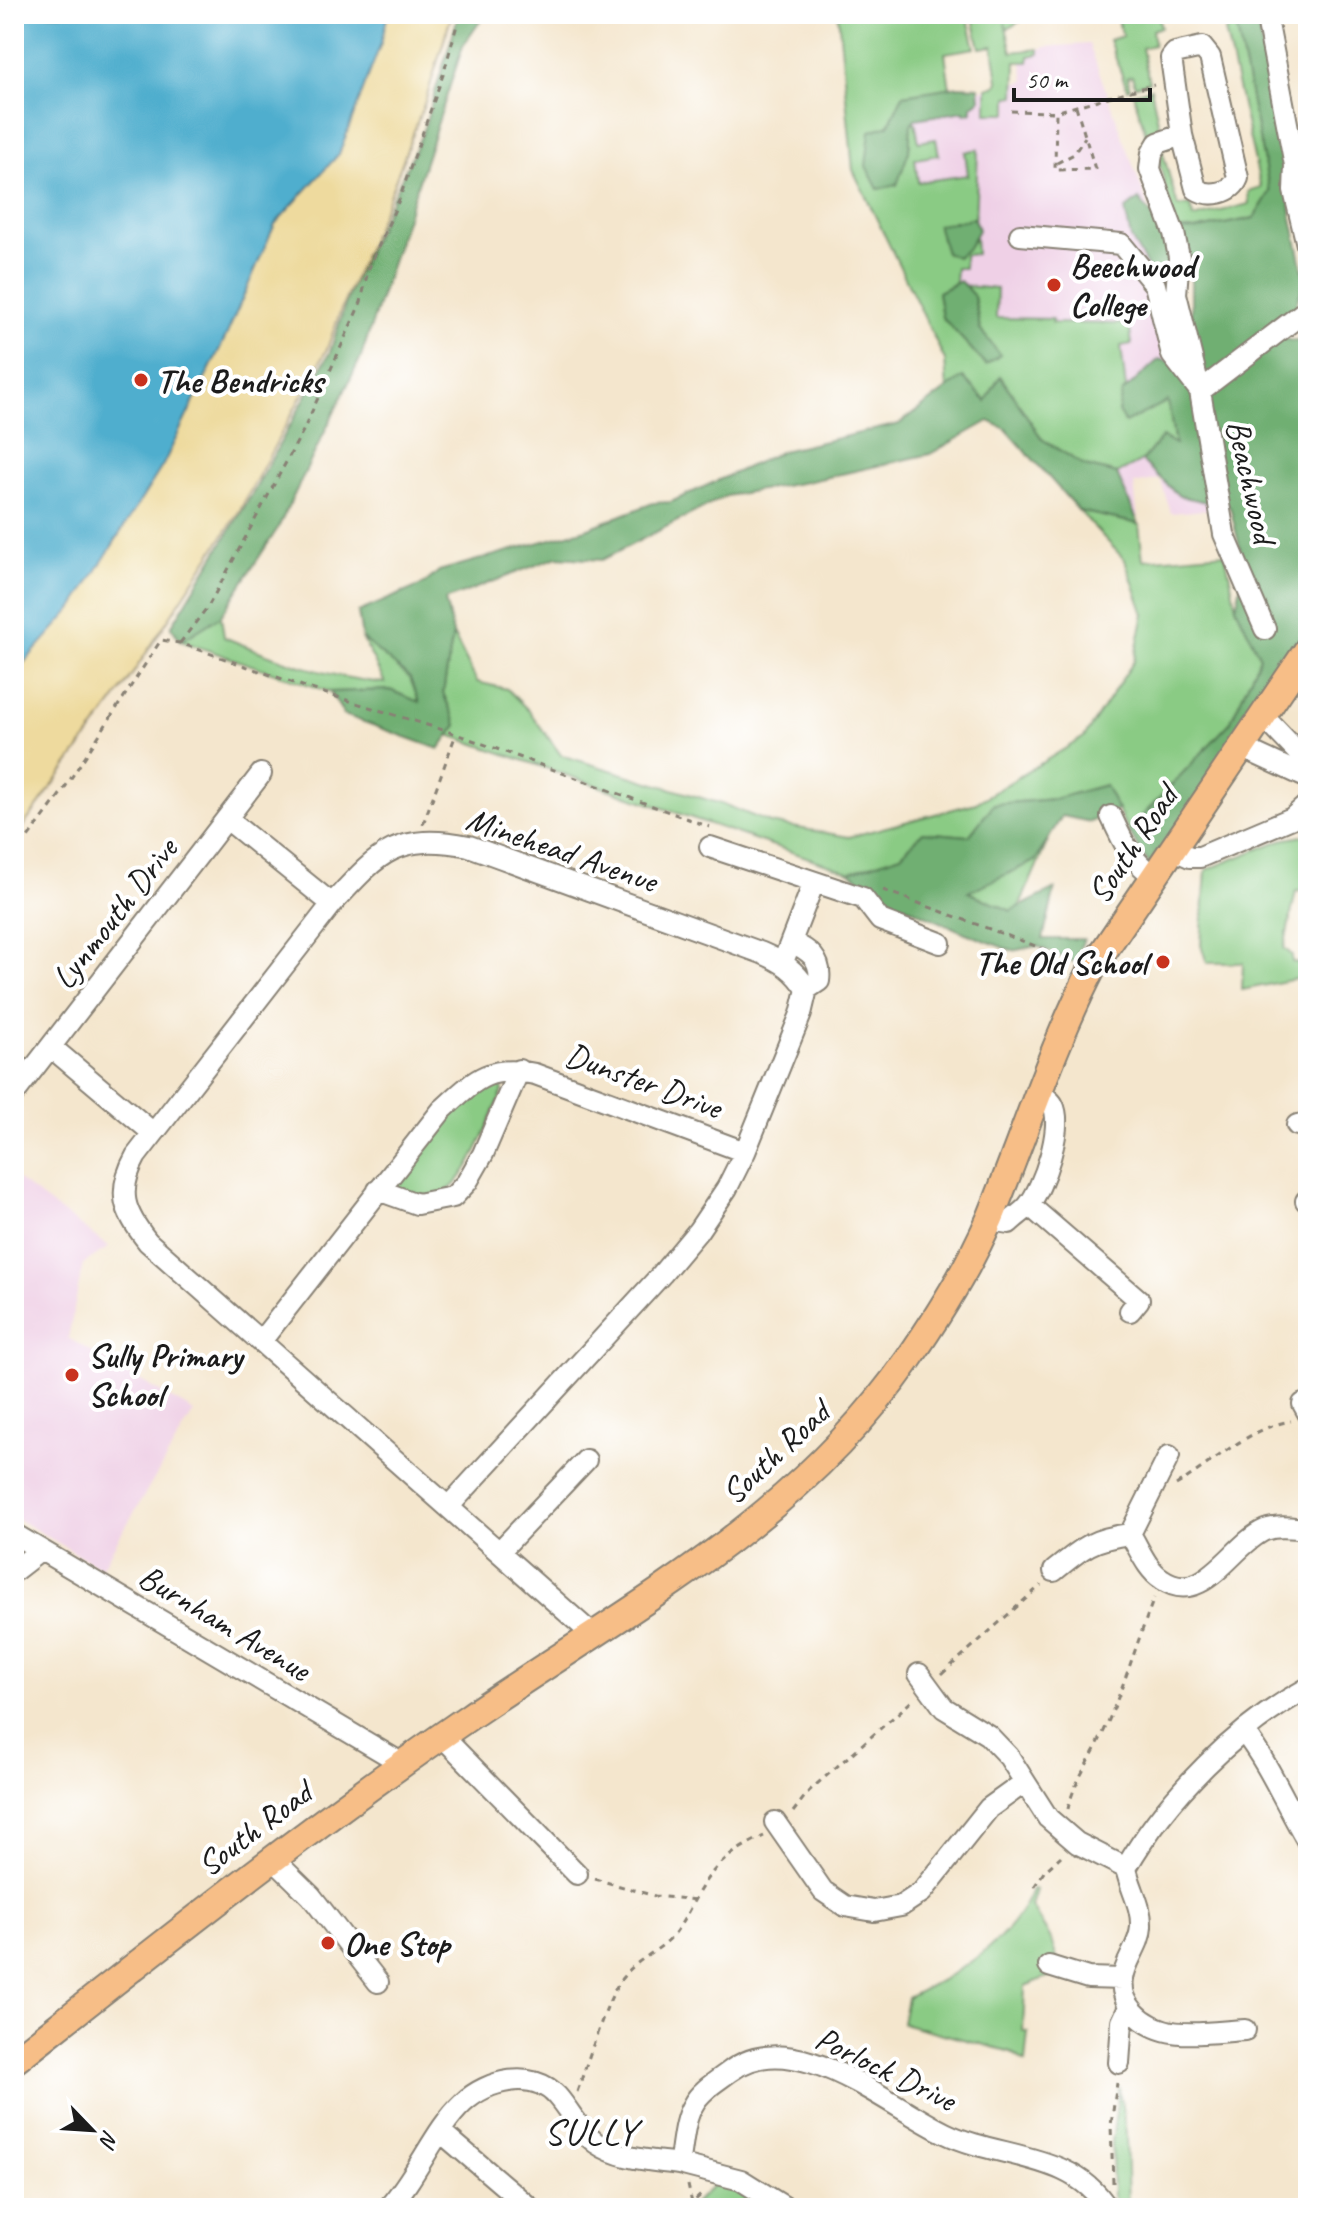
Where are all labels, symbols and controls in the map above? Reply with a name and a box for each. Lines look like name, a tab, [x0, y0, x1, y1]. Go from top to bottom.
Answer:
scale bar	[1014, 52, 1150, 102]
text: 50 m	[1026, 65, 1069, 95]
place label: Beechwood College	[1070, 244, 1200, 326]
marker: Beechwood College	[1045, 276, 1063, 294]
place label: The Bendricks	[157, 359, 326, 402]
marker: The Bendricks	[132, 371, 150, 389]
street label: Beachwood	[1217, 415, 1288, 551]
street label: South Road	[1077, 773, 1190, 911]
street label: Minehead Avenue	[461, 797, 666, 903]
street label: Lynmouth Drive	[42, 827, 188, 997]
place label: The Old School	[975, 941, 1153, 984]
marker: The Old School	[1154, 953, 1172, 971]
street label: Dunster Drive	[560, 1032, 730, 1129]
place label: Sully Primary School	[88, 1334, 245, 1416]
marker: Sully Primary School	[63, 1366, 81, 1384]
street label: South Road	[712, 1388, 842, 1513]
street label: Burnham Avenue	[131, 1554, 320, 1691]
street label: South Road	[188, 1768, 324, 1886]
place label: One Stop	[344, 1922, 453, 1965]
marker: One Stop	[319, 1934, 337, 1952]
street label: Porlock Drive	[809, 2016, 966, 2122]
north arrow	[52, 2090, 132, 2170]
district label: SULLY	[544, 2108, 643, 2155]
text: N	[92, 2126, 125, 2153]

